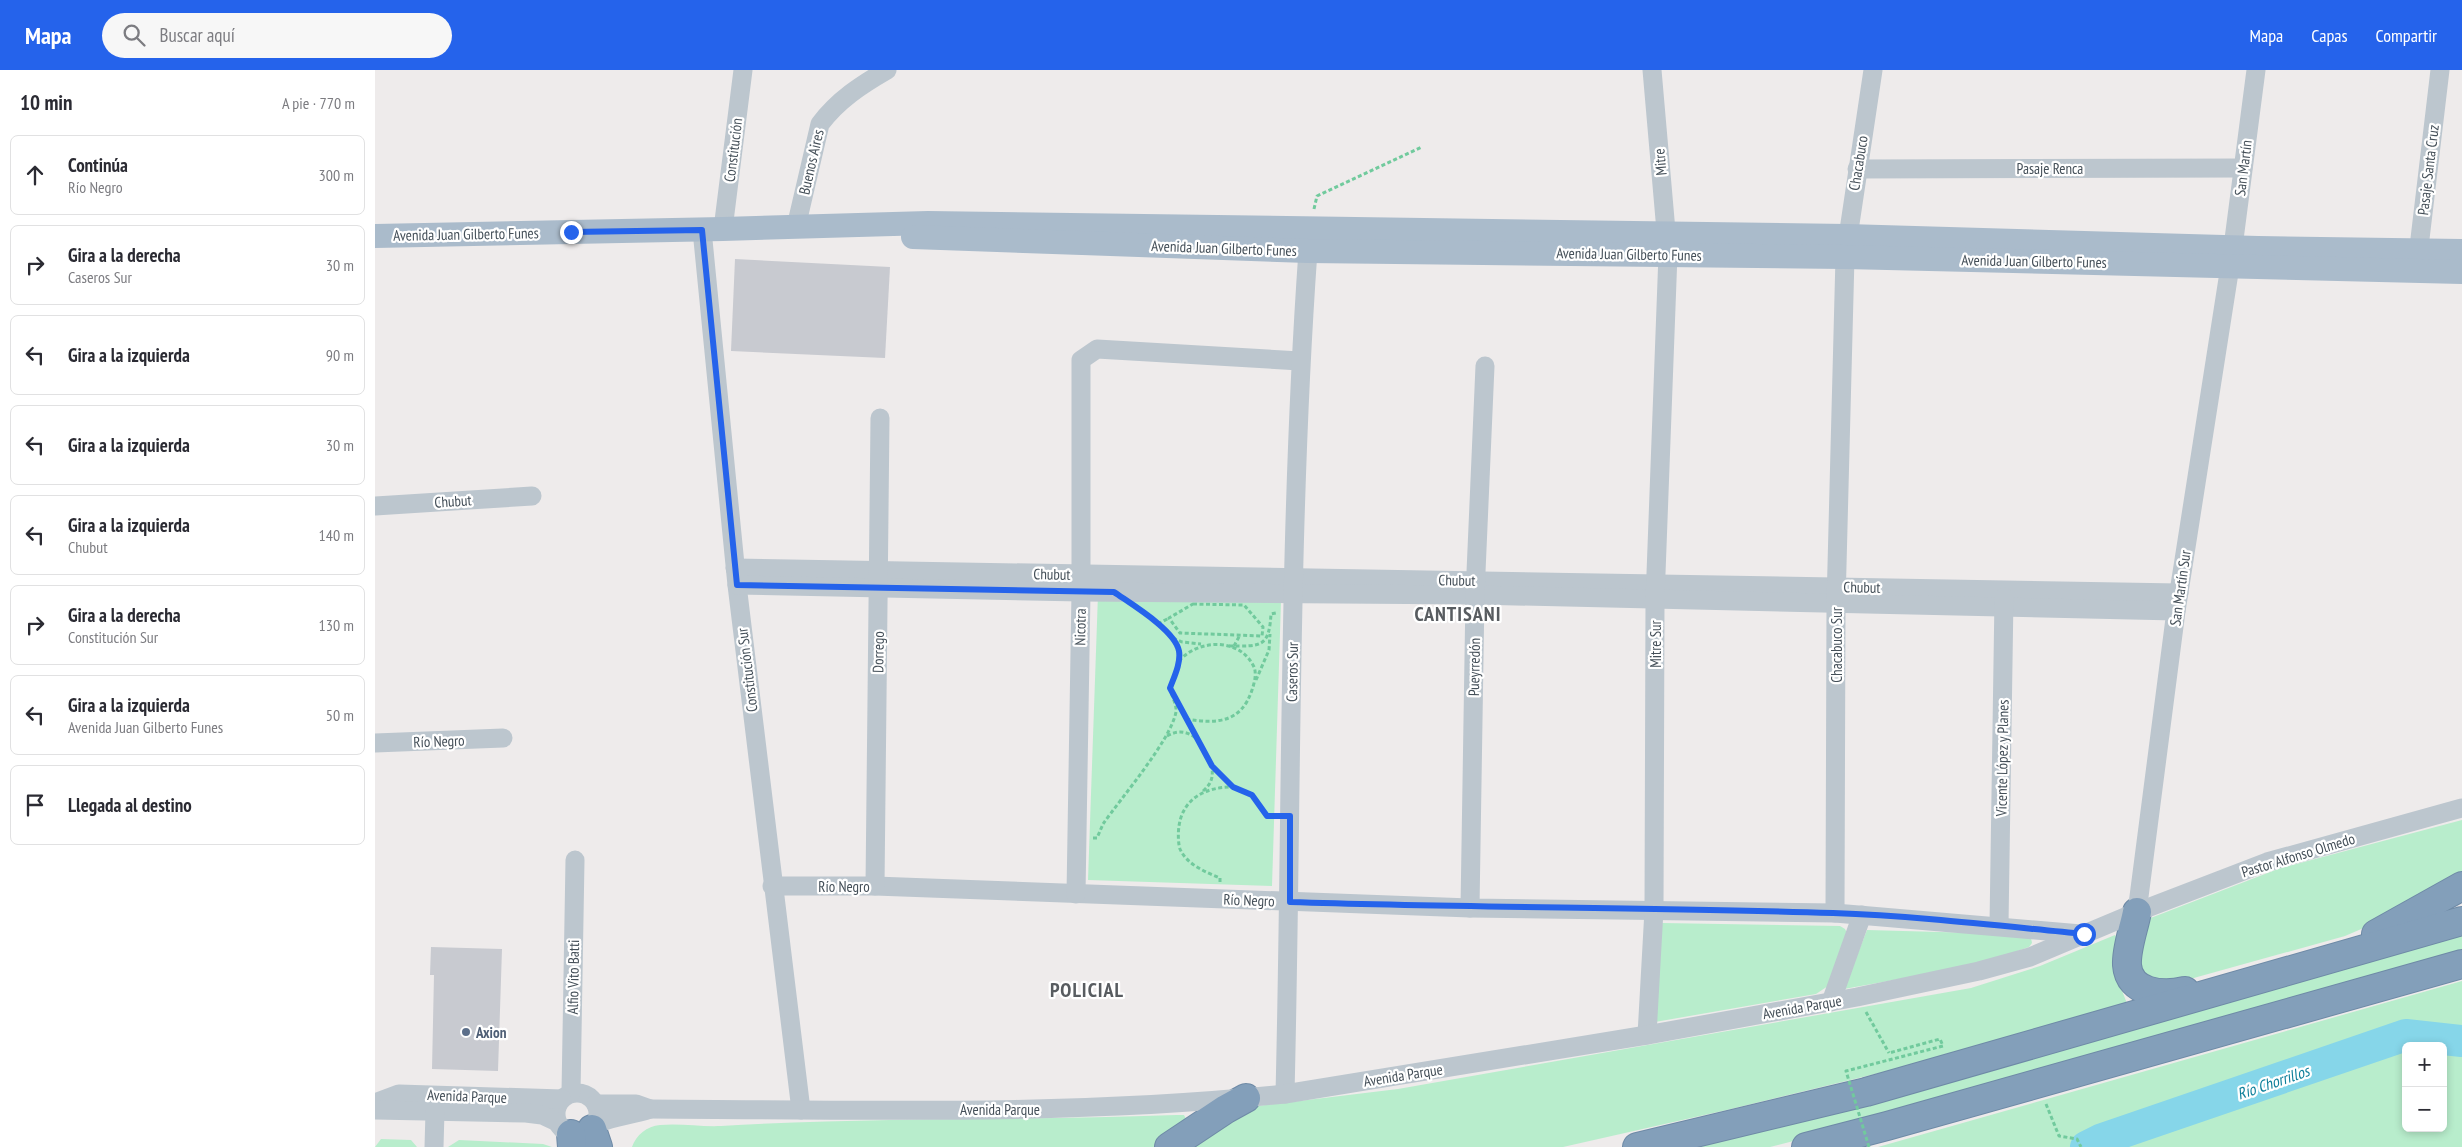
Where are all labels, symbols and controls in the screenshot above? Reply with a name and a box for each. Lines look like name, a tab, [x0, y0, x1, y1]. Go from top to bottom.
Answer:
search box	[102, 13, 452, 58]
text: Mapa	[25, 20, 72, 51]
icon: search	[120, 21, 148, 49]
text: Buscar aquí	[160, 23, 235, 47]
text: Mapa	[2250, 24, 2283, 47]
text: Capas	[2311, 24, 2348, 47]
text: Compartir	[2376, 24, 2437, 47]
text: 10 min	[20, 89, 72, 116]
text: A pie · 770 m	[282, 93, 355, 113]
street label: Constitución	[720, 117, 746, 183]
street label: Pasaje Santa Cruz	[2413, 124, 2443, 216]
street label: Buenos Aires	[794, 128, 828, 196]
street label: Chacabuco	[1844, 134, 1872, 192]
street label: San Martín	[2230, 139, 2256, 197]
street label: Mitre	[1649, 148, 1671, 176]
text: Continúa	[68, 153, 128, 177]
street label: Pasaje Renca	[2017, 159, 2083, 178]
icon: ahead	[21, 161, 49, 189]
text: 300 m	[319, 165, 354, 185]
text: Río Negro	[68, 177, 123, 197]
route end	[560, 221, 583, 244]
street label: Avenida Juan Gilberto Funes	[393, 223, 539, 245]
street label: Avenida Juan Gilberto Funes	[1151, 236, 1297, 260]
text: Gira a la derecha	[68, 243, 181, 267]
street label: Avenida Juan Gilberto Funes	[1556, 243, 1702, 265]
street label: Avenida Juan Gilberto Funes	[1961, 250, 2107, 272]
icon: right	[21, 251, 49, 279]
text: 30 m	[326, 255, 354, 275]
text: Caseros Sur	[68, 267, 132, 287]
icon: left	[21, 341, 49, 369]
text: Gira a la izquierda	[68, 343, 190, 367]
text: 90 m	[326, 345, 354, 365]
icon: left	[21, 431, 49, 459]
text: Gira a la izquierda	[68, 433, 190, 457]
text: 30 m	[326, 435, 354, 455]
street label: Chubut	[434, 490, 472, 512]
text: Gira a la izquierda	[68, 513, 190, 537]
icon: left	[21, 521, 49, 549]
text: 140 m	[319, 525, 354, 545]
text: Chubut	[68, 537, 108, 557]
street label: San Martín Sur	[2165, 548, 2195, 627]
street label: Chubut	[1033, 564, 1071, 584]
street label: Chubut	[1438, 570, 1476, 590]
street label: Chubut	[1843, 577, 1881, 597]
district label: CANTISANI	[1415, 601, 1501, 627]
text: Gira a la derecha	[68, 603, 181, 627]
street label: Chacabuco Sur	[1827, 606, 1846, 683]
street label: Nicotra	[1070, 608, 1090, 646]
icon: right	[21, 611, 49, 639]
text: 130 m	[319, 615, 354, 635]
street label: Mitre Sur	[1646, 619, 1665, 668]
street label: Constitución Sur	[732, 626, 762, 713]
text: Constitución Sur	[68, 627, 158, 647]
street label: Dorrego	[868, 631, 888, 673]
street label: Pueyrredón	[1464, 638, 1484, 696]
street label: Caseros Sur	[1282, 641, 1302, 702]
text: Gira a la izquierda	[68, 693, 190, 717]
street label: Vicente López y Planes	[1991, 699, 2013, 818]
icon: left	[21, 701, 49, 729]
text: 50 m	[326, 705, 354, 725]
text: Avenida Juan Gilberto Funes	[68, 717, 223, 737]
street label: Río Negro	[413, 731, 465, 751]
icon: arrive	[21, 791, 49, 819]
text: Llegada al destino	[68, 793, 192, 817]
street label: Pastor Alfonso Olmedo	[2239, 829, 2357, 881]
street label: Río Negro	[818, 877, 870, 896]
street label: Río Negro	[1223, 890, 1275, 910]
route start	[2073, 923, 2096, 946]
street label: Alfio Vito Batti	[563, 939, 583, 1015]
district label: POLICIAL	[1050, 977, 1124, 1003]
street label: Avenida Parque	[1761, 991, 1843, 1023]
place label: Axion	[475, 1023, 507, 1042]
marker: Axion	[460, 1026, 472, 1038]
map controls	[2402, 1042, 2447, 1132]
button: +	[2402, 1042, 2447, 1087]
street label: Avenida Parque	[1362, 1059, 1444, 1091]
water label: Río Chorrillos	[2234, 1060, 2313, 1104]
street label: Avenida Parque	[427, 1085, 507, 1107]
button: −	[2402, 1087, 2447, 1132]
street label: Avenida Parque	[960, 1100, 1040, 1119]

